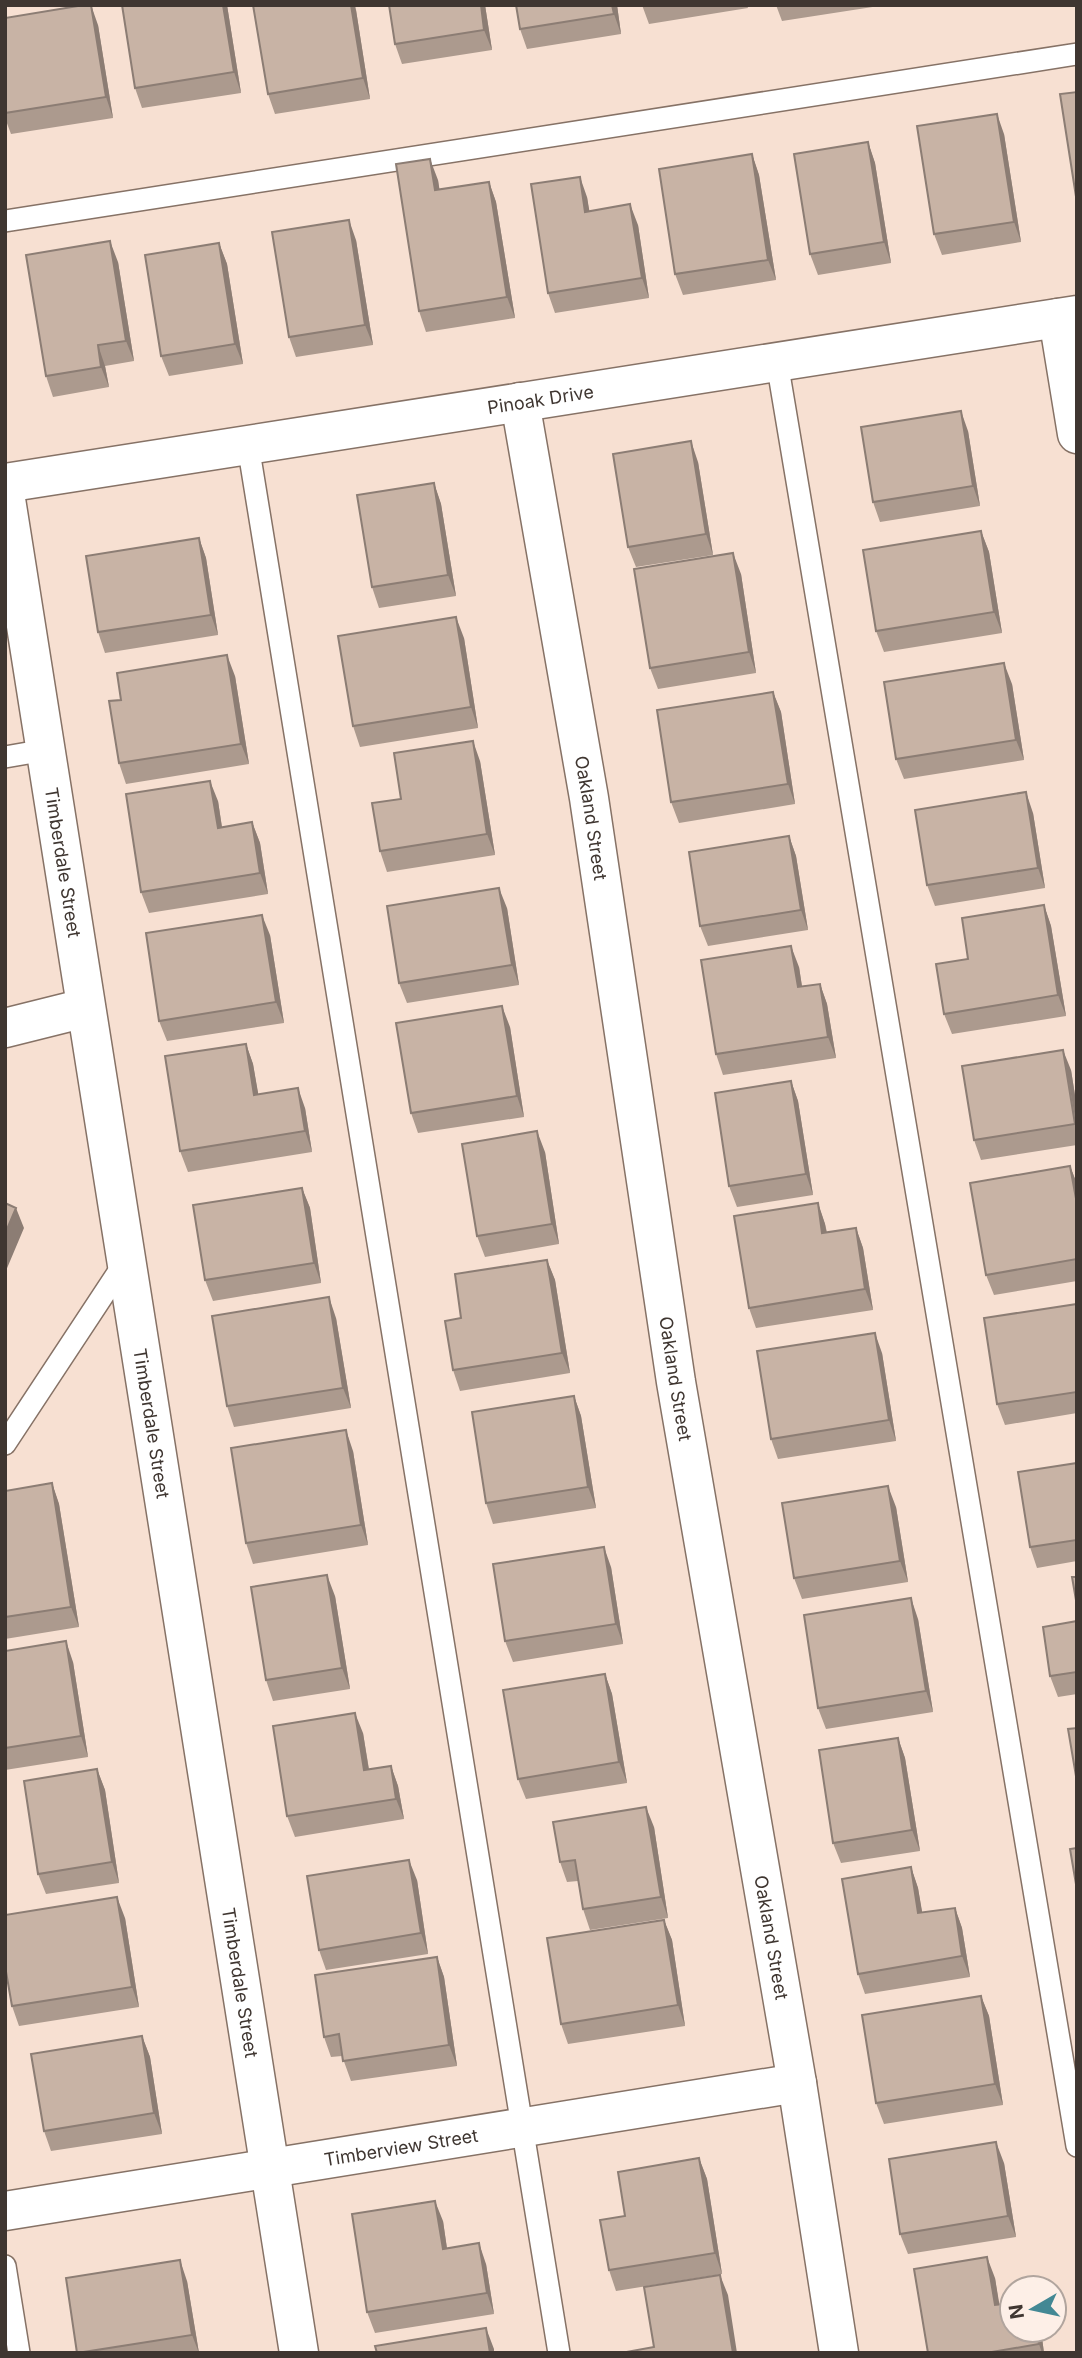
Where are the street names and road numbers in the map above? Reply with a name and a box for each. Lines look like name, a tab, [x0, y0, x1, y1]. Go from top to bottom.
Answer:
street label: Pinoak Drive	[486, 380, 595, 418]
street label: Oakland Street	[571, 754, 612, 882]
street label: Timberdale Street	[41, 786, 86, 939]
street label: Oakland Street	[656, 1315, 696, 1443]
street label: Timberdale Street	[130, 1347, 174, 1500]
street label: Oakland Street	[751, 1874, 793, 2001]
street label: Timberdale Street	[218, 1906, 263, 2059]
street label: Timberview Street	[322, 2124, 479, 2170]

